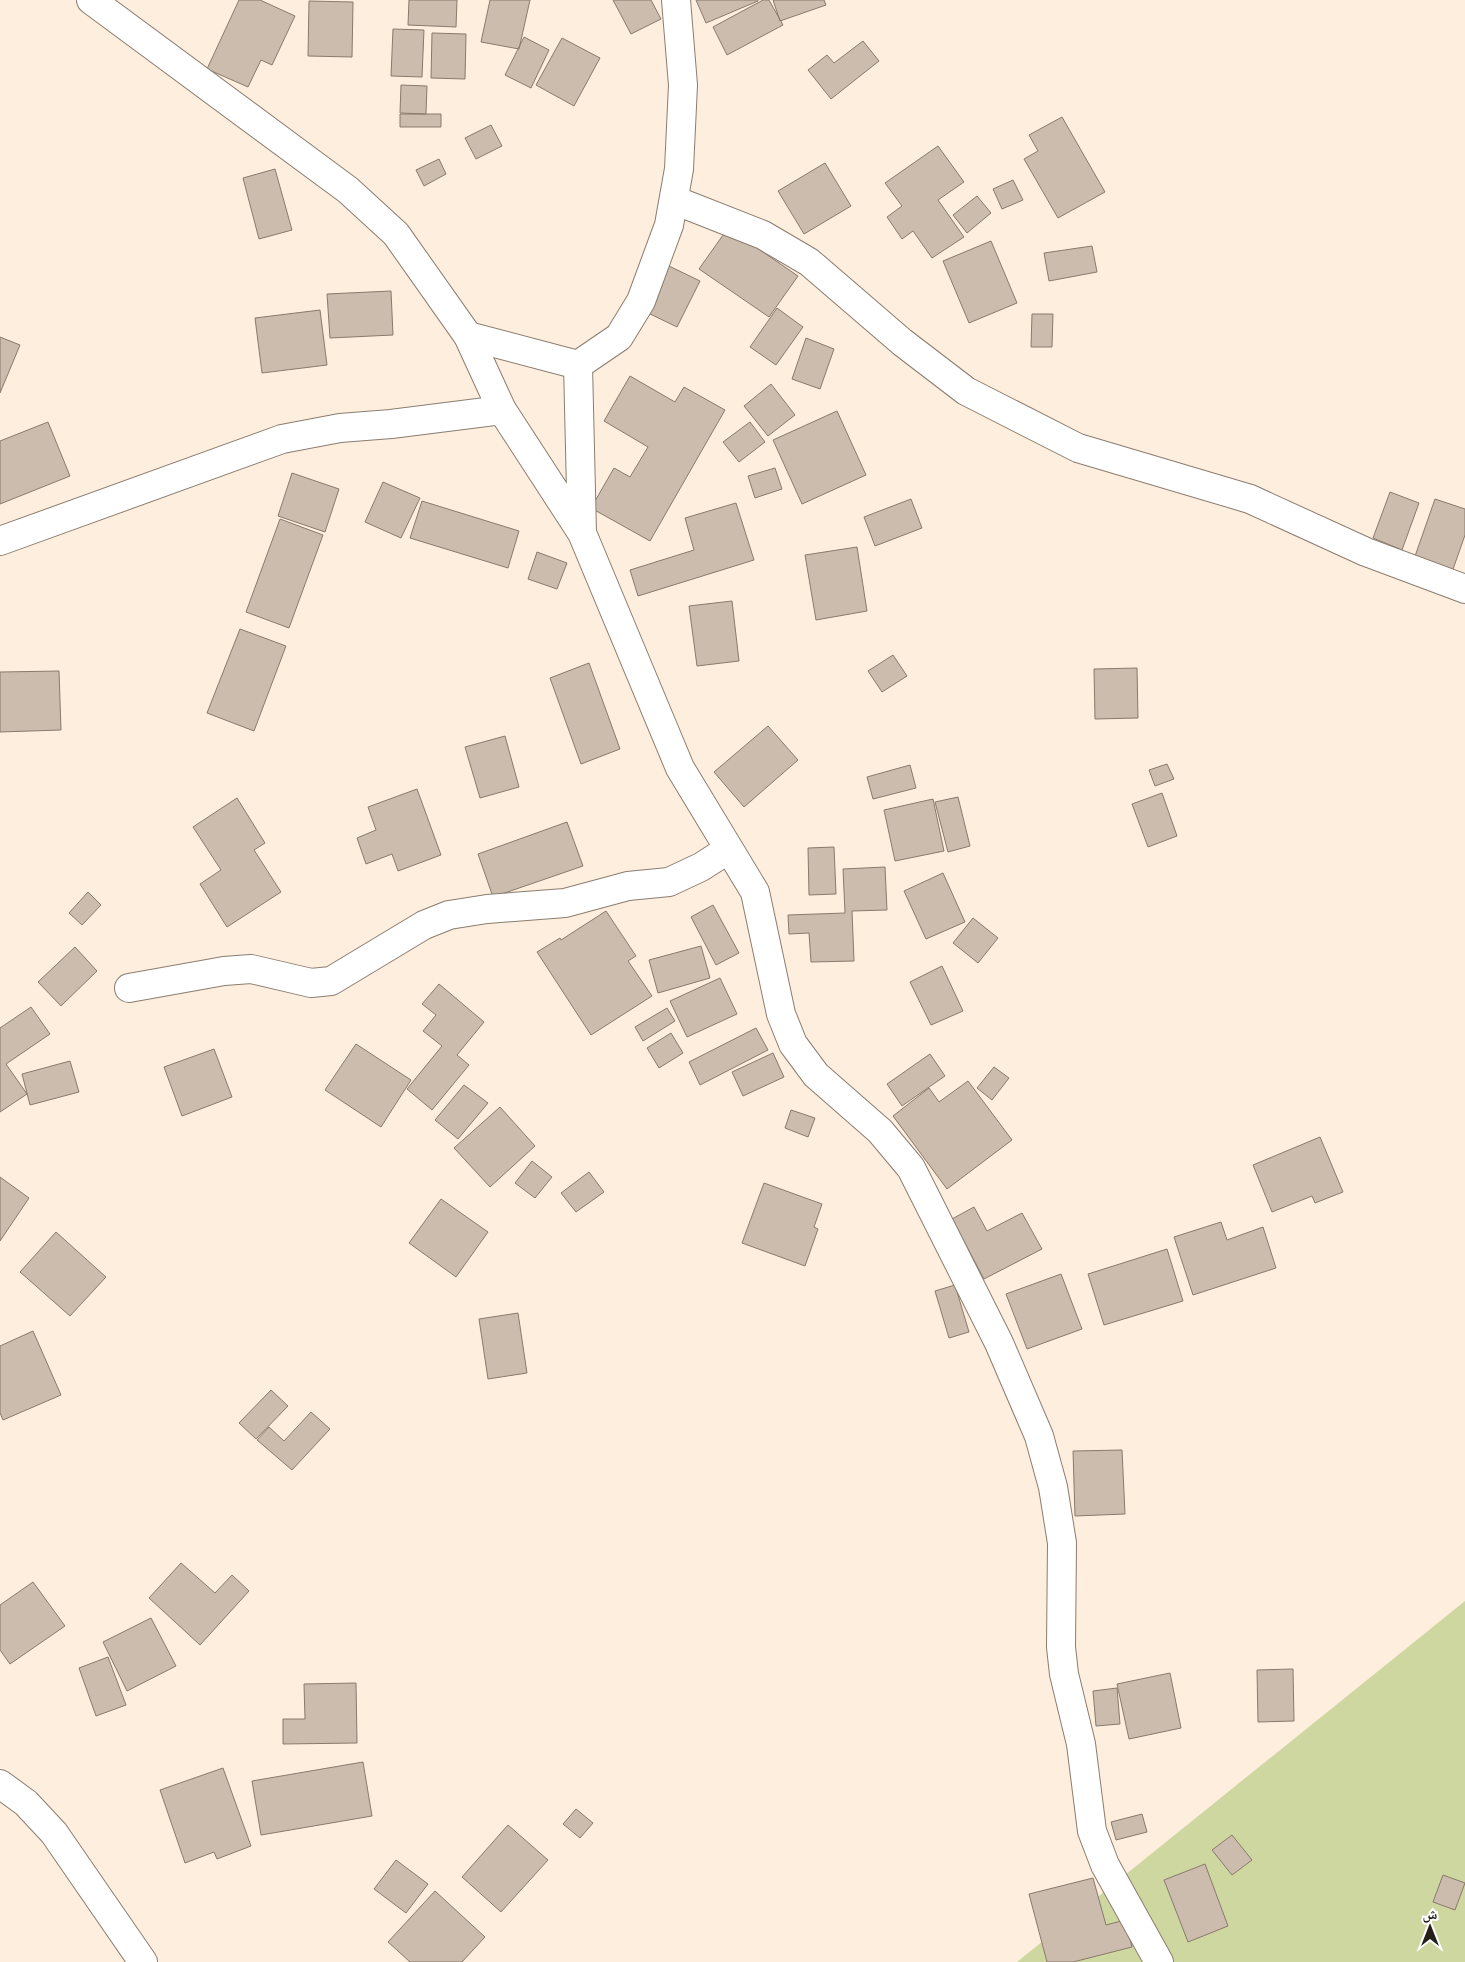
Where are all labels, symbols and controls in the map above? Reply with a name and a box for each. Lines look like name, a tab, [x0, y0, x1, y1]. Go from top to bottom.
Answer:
north arrow	[1405, 1902, 1455, 1952]
text: ش	[1423, 1903, 1438, 1923]

